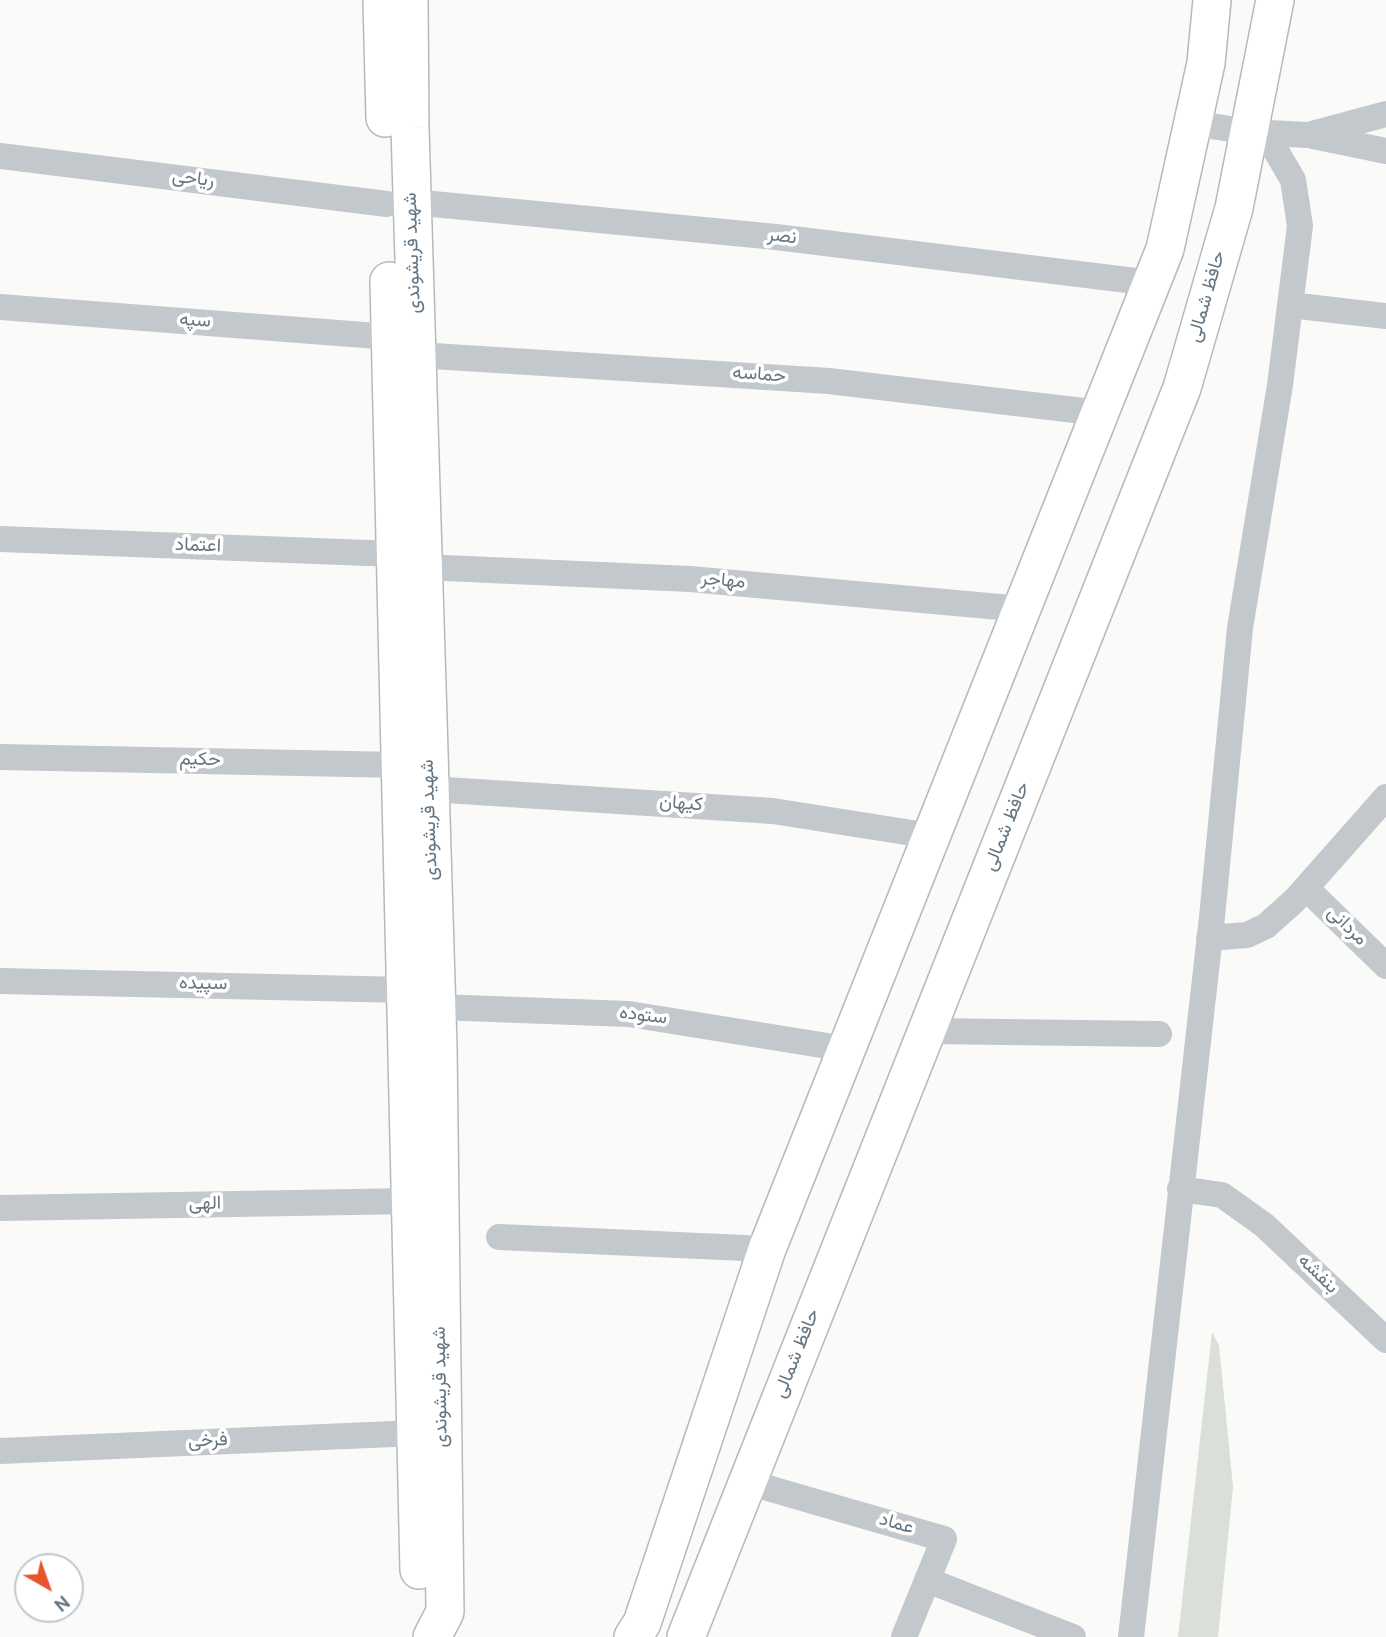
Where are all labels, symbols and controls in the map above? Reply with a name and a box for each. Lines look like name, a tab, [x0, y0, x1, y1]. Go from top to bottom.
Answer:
street label: ریاحی	[171, 166, 215, 194]
street label: شهید قریشوندی	[400, 192, 428, 314]
street label: نصر	[766, 225, 798, 251]
street label: حافظ شمالی	[1184, 249, 1232, 345]
street label: سپه	[178, 310, 212, 334]
street label: حماسه	[732, 363, 786, 389]
street label: اعتماد	[175, 535, 221, 559]
street label: مهاجر	[700, 569, 746, 595]
street label: حکیم	[179, 749, 221, 773]
street label: شهید قریشوندی	[417, 759, 445, 881]
street label: حافظ شمالی	[980, 779, 1036, 875]
street label: کیهان	[658, 792, 704, 818]
street label: مردانی	[1321, 902, 1371, 952]
street label: سپیده	[179, 973, 227, 997]
street label: ستوده	[618, 1003, 668, 1031]
street label: الهی	[189, 1193, 221, 1217]
street label: بنفشه	[1292, 1250, 1342, 1300]
street label: حافظ شمالی	[770, 1306, 826, 1402]
street label: شهید قریشوندی	[430, 1326, 454, 1448]
street label: فرخی	[188, 1430, 228, 1454]
street label: عماد	[876, 1509, 916, 1541]
north arrow	[14, 1553, 84, 1623]
text: N	[48, 1589, 74, 1616]

